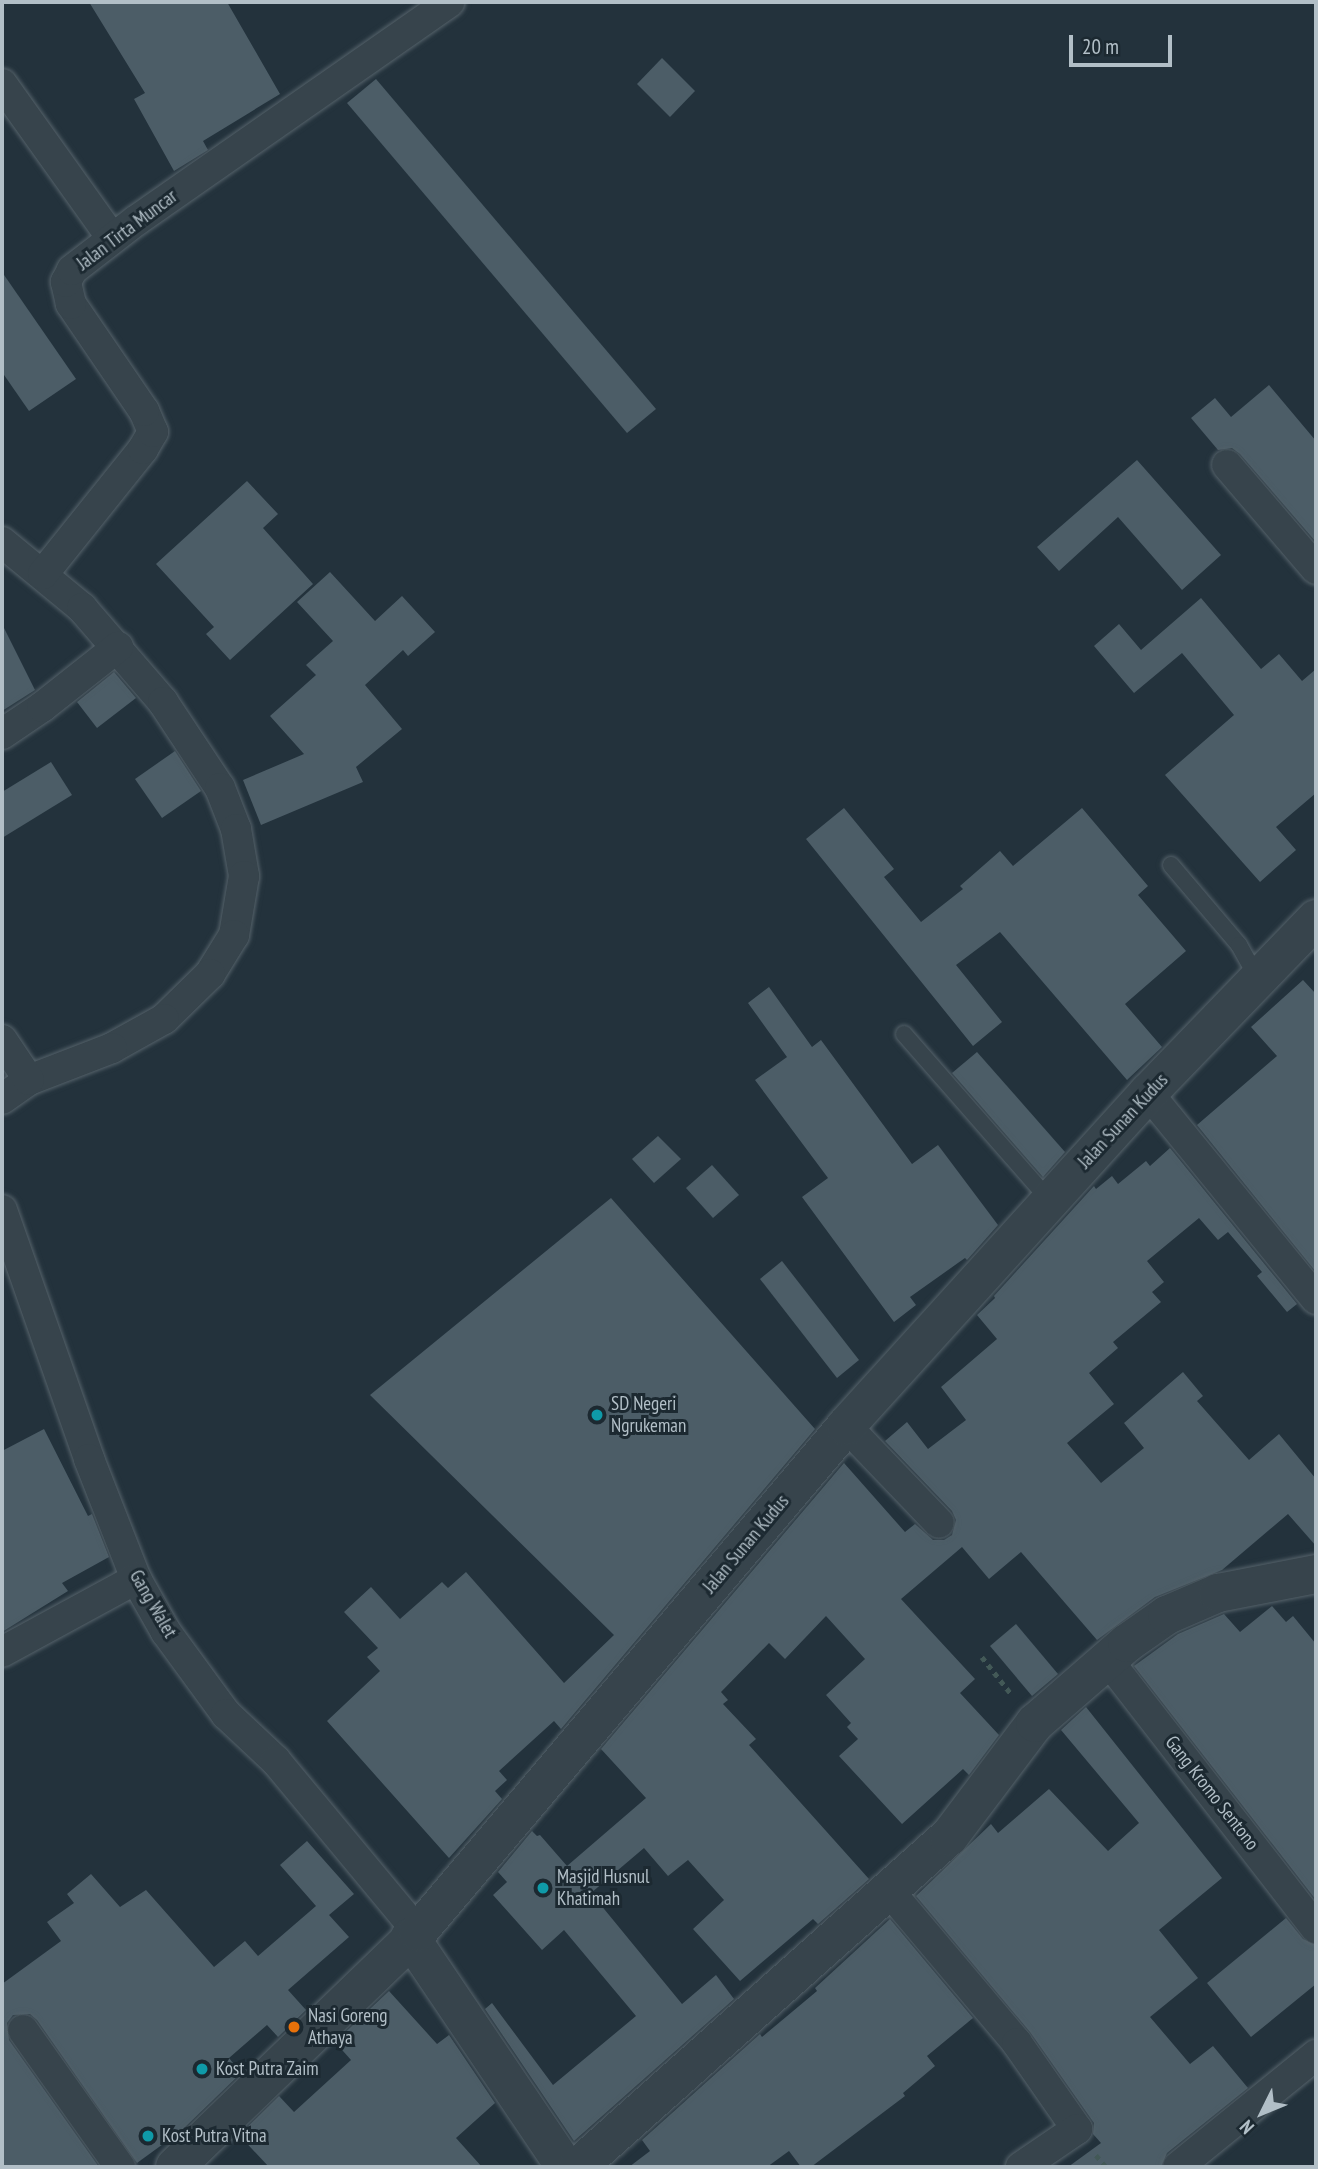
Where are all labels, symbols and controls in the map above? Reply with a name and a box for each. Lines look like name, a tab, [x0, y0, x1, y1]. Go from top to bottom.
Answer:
scale bar	[1073, 21, 1176, 65]
text: 20 m	[1082, 33, 1119, 60]
street label: Jalan Tirta Muncar	[72, 185, 182, 275]
street label: Jalan Sunan Kudus	[1073, 1069, 1173, 1173]
place label: SD Negeri Ngrukeman	[611, 1393, 686, 1437]
marker: SD Negeri Ngrukeman	[589, 1407, 605, 1423]
street label: Jalan Sunan Kudus	[698, 1490, 794, 1598]
street label: Gang Walet	[124, 1566, 182, 1642]
street label: Gang Kromo Sentono	[1160, 1731, 1264, 1855]
place label: Masjid Husnul Khatimah	[557, 1866, 649, 1910]
marker: Masjid Husnul Khatimah	[535, 1880, 551, 1896]
place label: Nasi Goreng Athaya	[308, 2005, 388, 2049]
marker: Nasi Goreng Athaya	[286, 2019, 302, 2035]
place label: Kost Putra Zaim	[216, 2058, 319, 2080]
marker: Kost Putra Zaim	[194, 2061, 210, 2077]
north arrow	[1227, 2078, 1297, 2148]
text: N	[1234, 2115, 1259, 2139]
place label: Kost Putra Vitna	[162, 2125, 267, 2147]
marker: Kost Putra Vitna	[140, 2128, 156, 2144]

